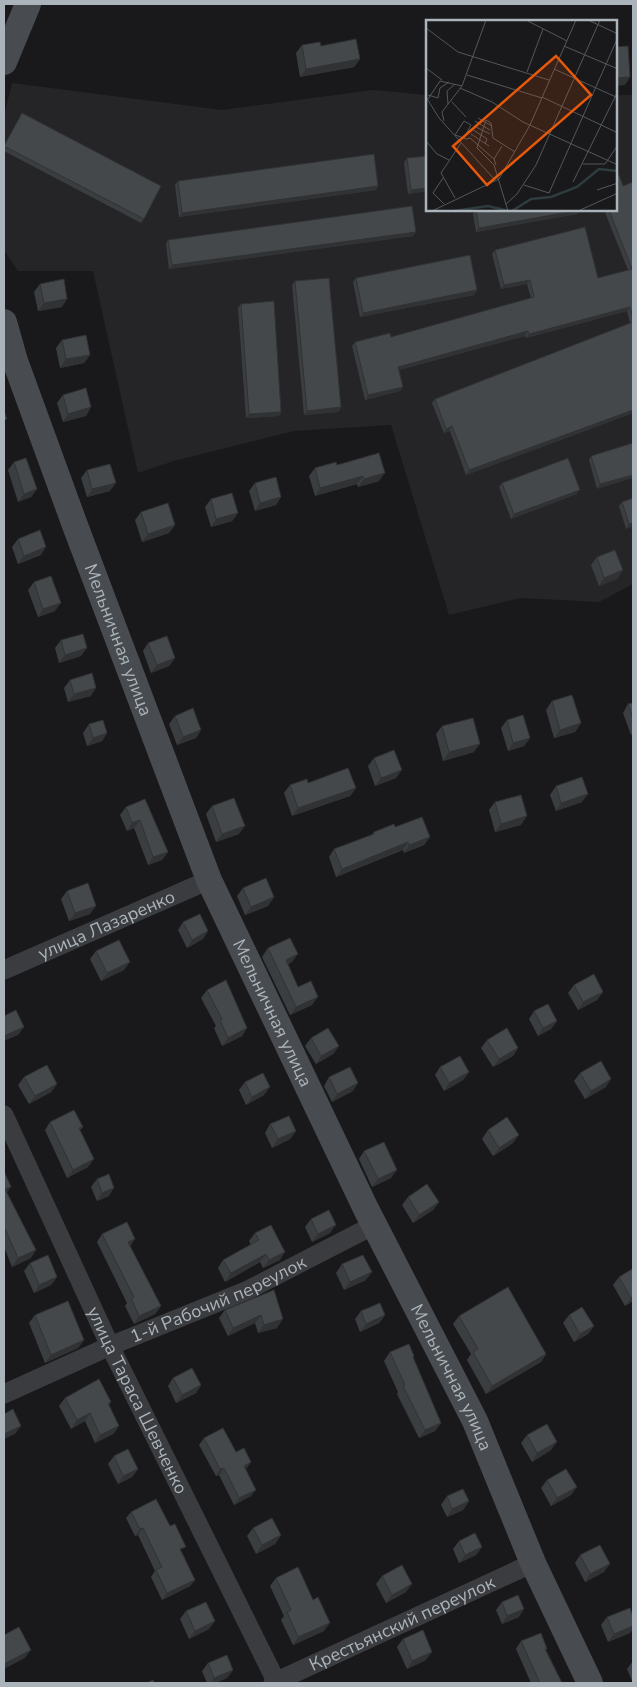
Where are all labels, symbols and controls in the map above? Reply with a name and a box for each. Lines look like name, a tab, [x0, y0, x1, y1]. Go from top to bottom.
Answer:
inset map	[426, 20, 617, 211]
street label: Мельничная улица	[79, 560, 158, 720]
street label: улица Лазаренко	[34, 884, 179, 966]
street label: Мельничная улица	[227, 935, 318, 1091]
street label: 1-й Рабочий переулок	[126, 1250, 311, 1349]
street label: Мельничная улица	[405, 1300, 498, 1454]
street label: улица Тараса Шевченко	[82, 1303, 193, 1498]
street label: Крестьянский переулок	[305, 1570, 499, 1677]

